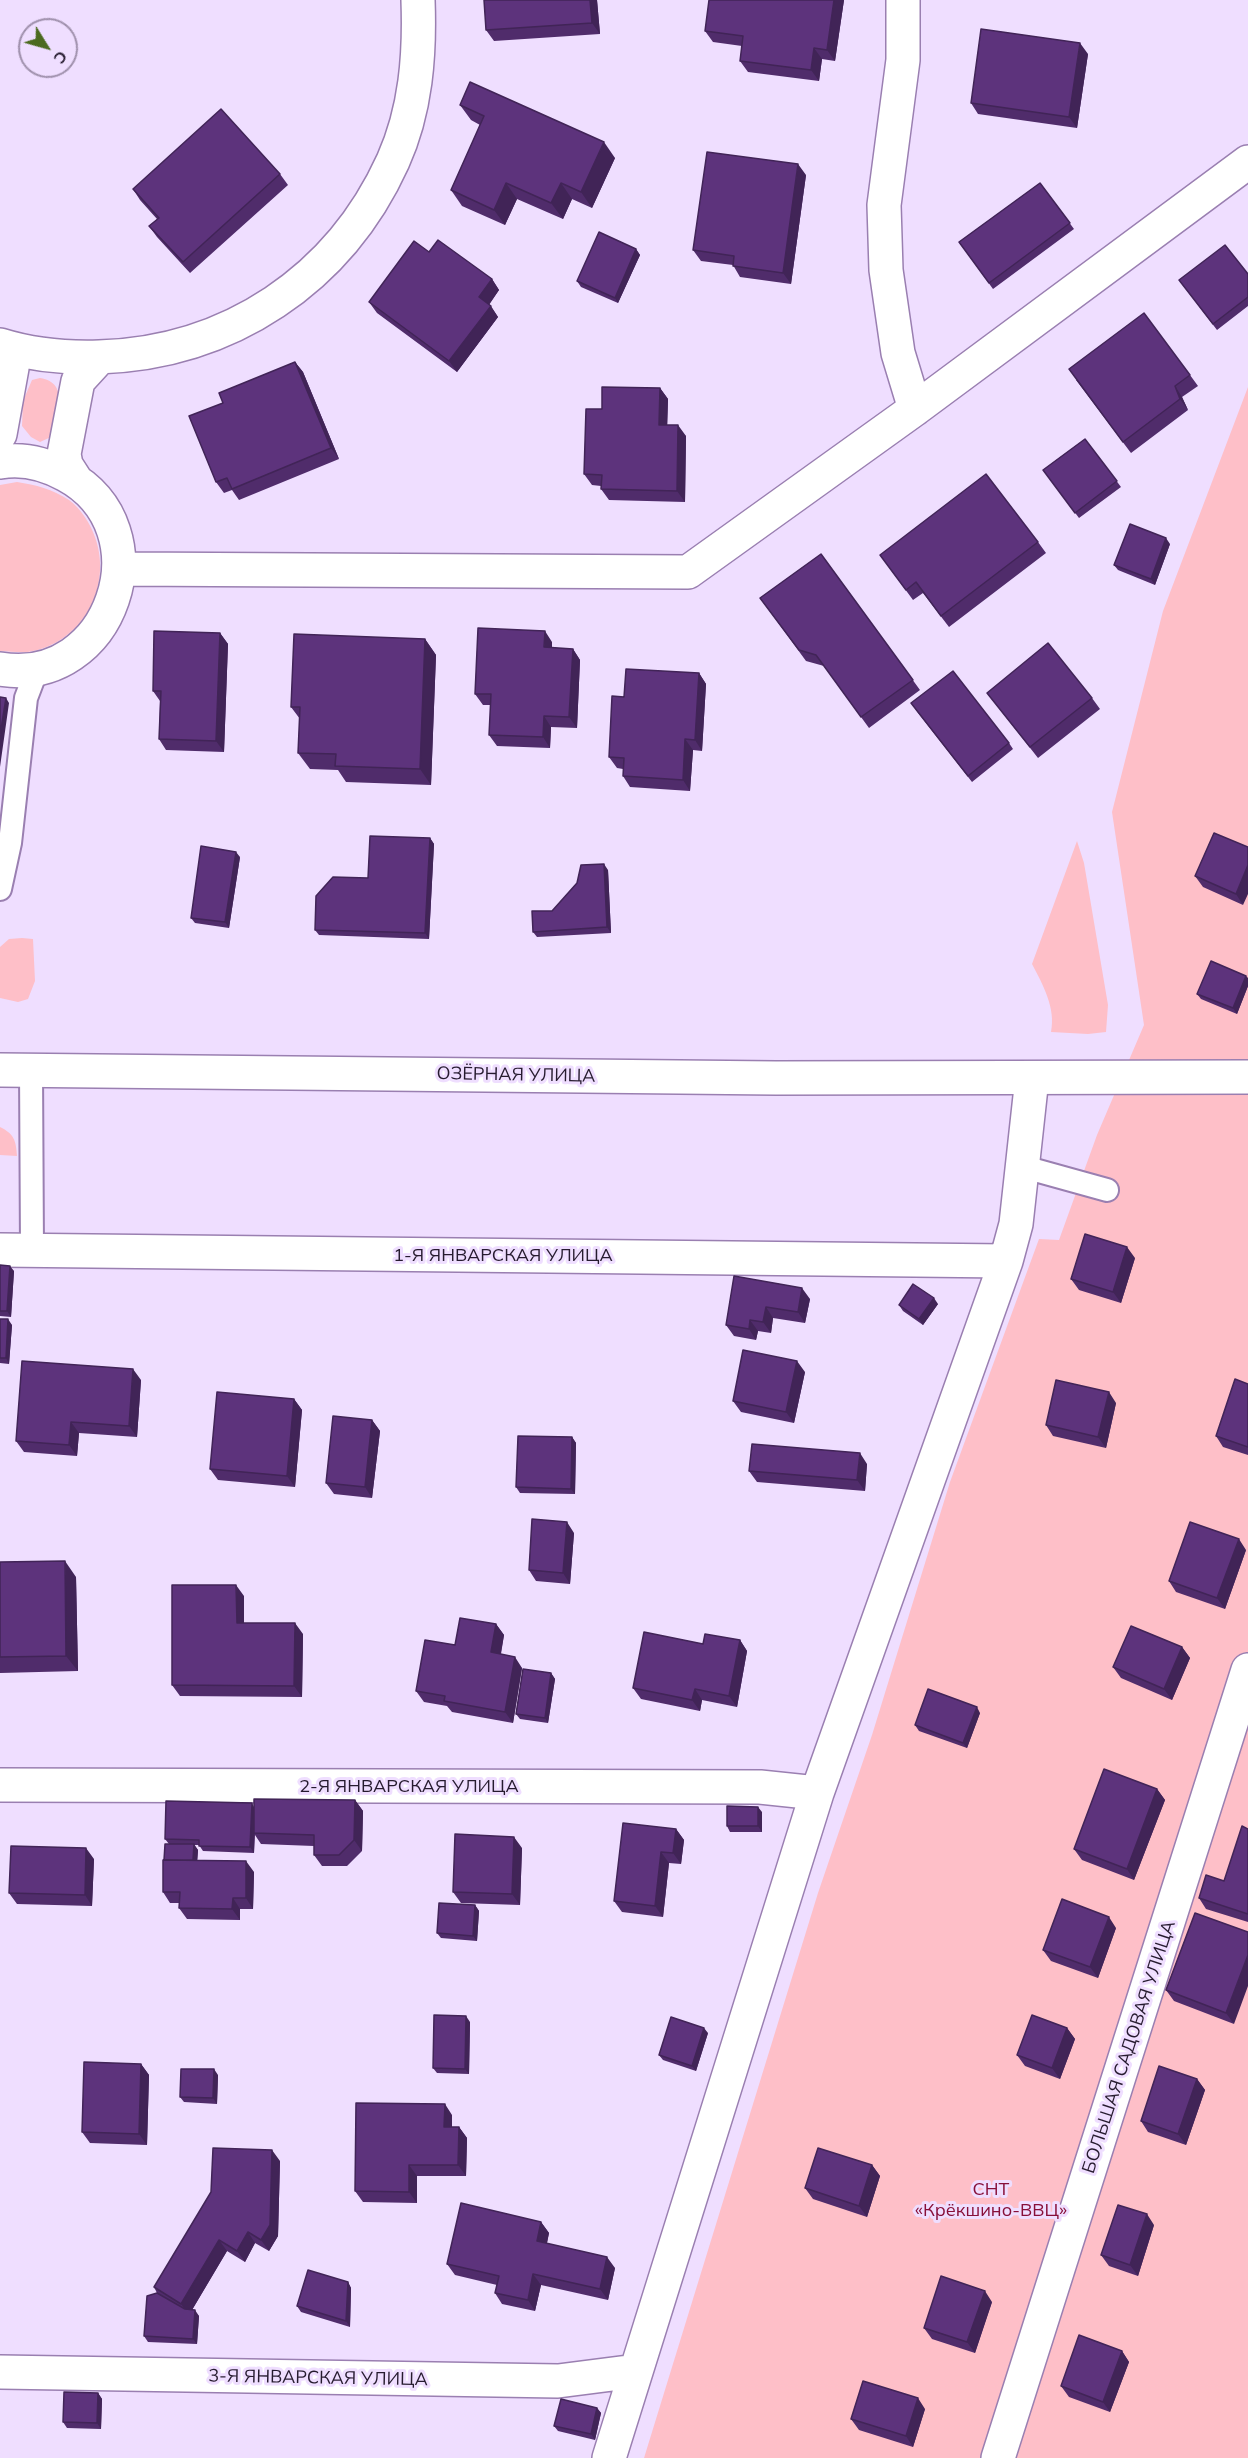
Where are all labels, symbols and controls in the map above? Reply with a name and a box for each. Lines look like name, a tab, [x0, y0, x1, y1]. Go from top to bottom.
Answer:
north arrow	[18, 18, 78, 78]
text: С	[49, 47, 72, 68]
street label: ОЗЁРНАЯ УЛИЦА	[436, 1063, 596, 1087]
street label: 1-Я ЯНВАРСКАЯ УЛИЦА	[393, 1245, 613, 1267]
street label: 2-Я ЯНВАРСКАЯ УЛИЦА	[299, 1776, 519, 1798]
street label: БОЛЬШАЯ САДОВАЯ УЛИЦА	[1078, 1918, 1180, 2176]
park label: СНТ «Крёкшино-ВВЦ»	[915, 2179, 1067, 2222]
street label: 3-Я ЯНВАРСКАЯ УЛИЦА	[208, 2365, 428, 2391]

